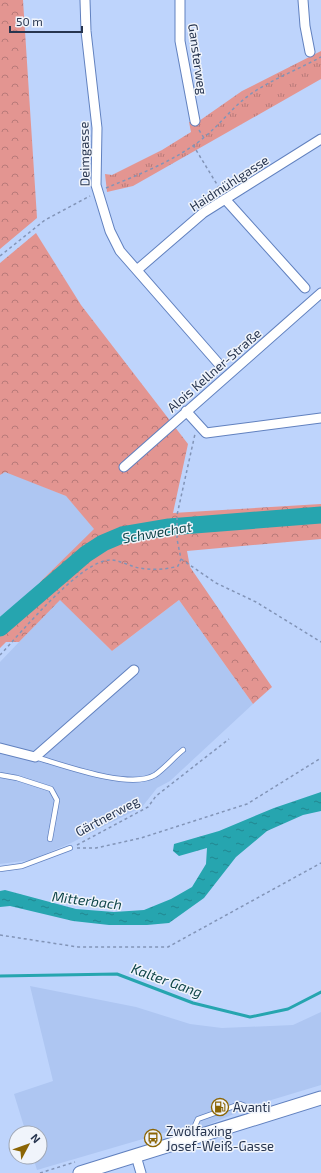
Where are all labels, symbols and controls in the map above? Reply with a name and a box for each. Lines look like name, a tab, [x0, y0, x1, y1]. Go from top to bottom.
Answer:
scale bar	[10, 8, 82, 34]
text: 50 m	[16, 14, 43, 28]
street label: Gansterweg	[185, 22, 211, 96]
street label: Deimgasse	[75, 121, 93, 187]
street label: Haidmühlgasse	[186, 151, 272, 215]
street label: Alois Kellner-Straße	[164, 325, 264, 415]
water label: Schwechat	[121, 517, 194, 546]
street label: Gärtnerweg	[72, 792, 142, 840]
water label: Mitterbach	[51, 887, 123, 913]
water label: Kalter Gang	[129, 959, 205, 1001]
fuel station icon: Avanti	[210, 1097, 230, 1117]
place label: Avanti	[233, 1099, 271, 1115]
place label: Zwölfaxing Josef-Weiß-Gasse	[166, 1123, 274, 1154]
north arrow	[8, 1125, 48, 1165]
bus stop icon: Zwölfaxing Josef-Weiß-Gasse	[143, 1128, 163, 1148]
text: N	[28, 1131, 43, 1145]

